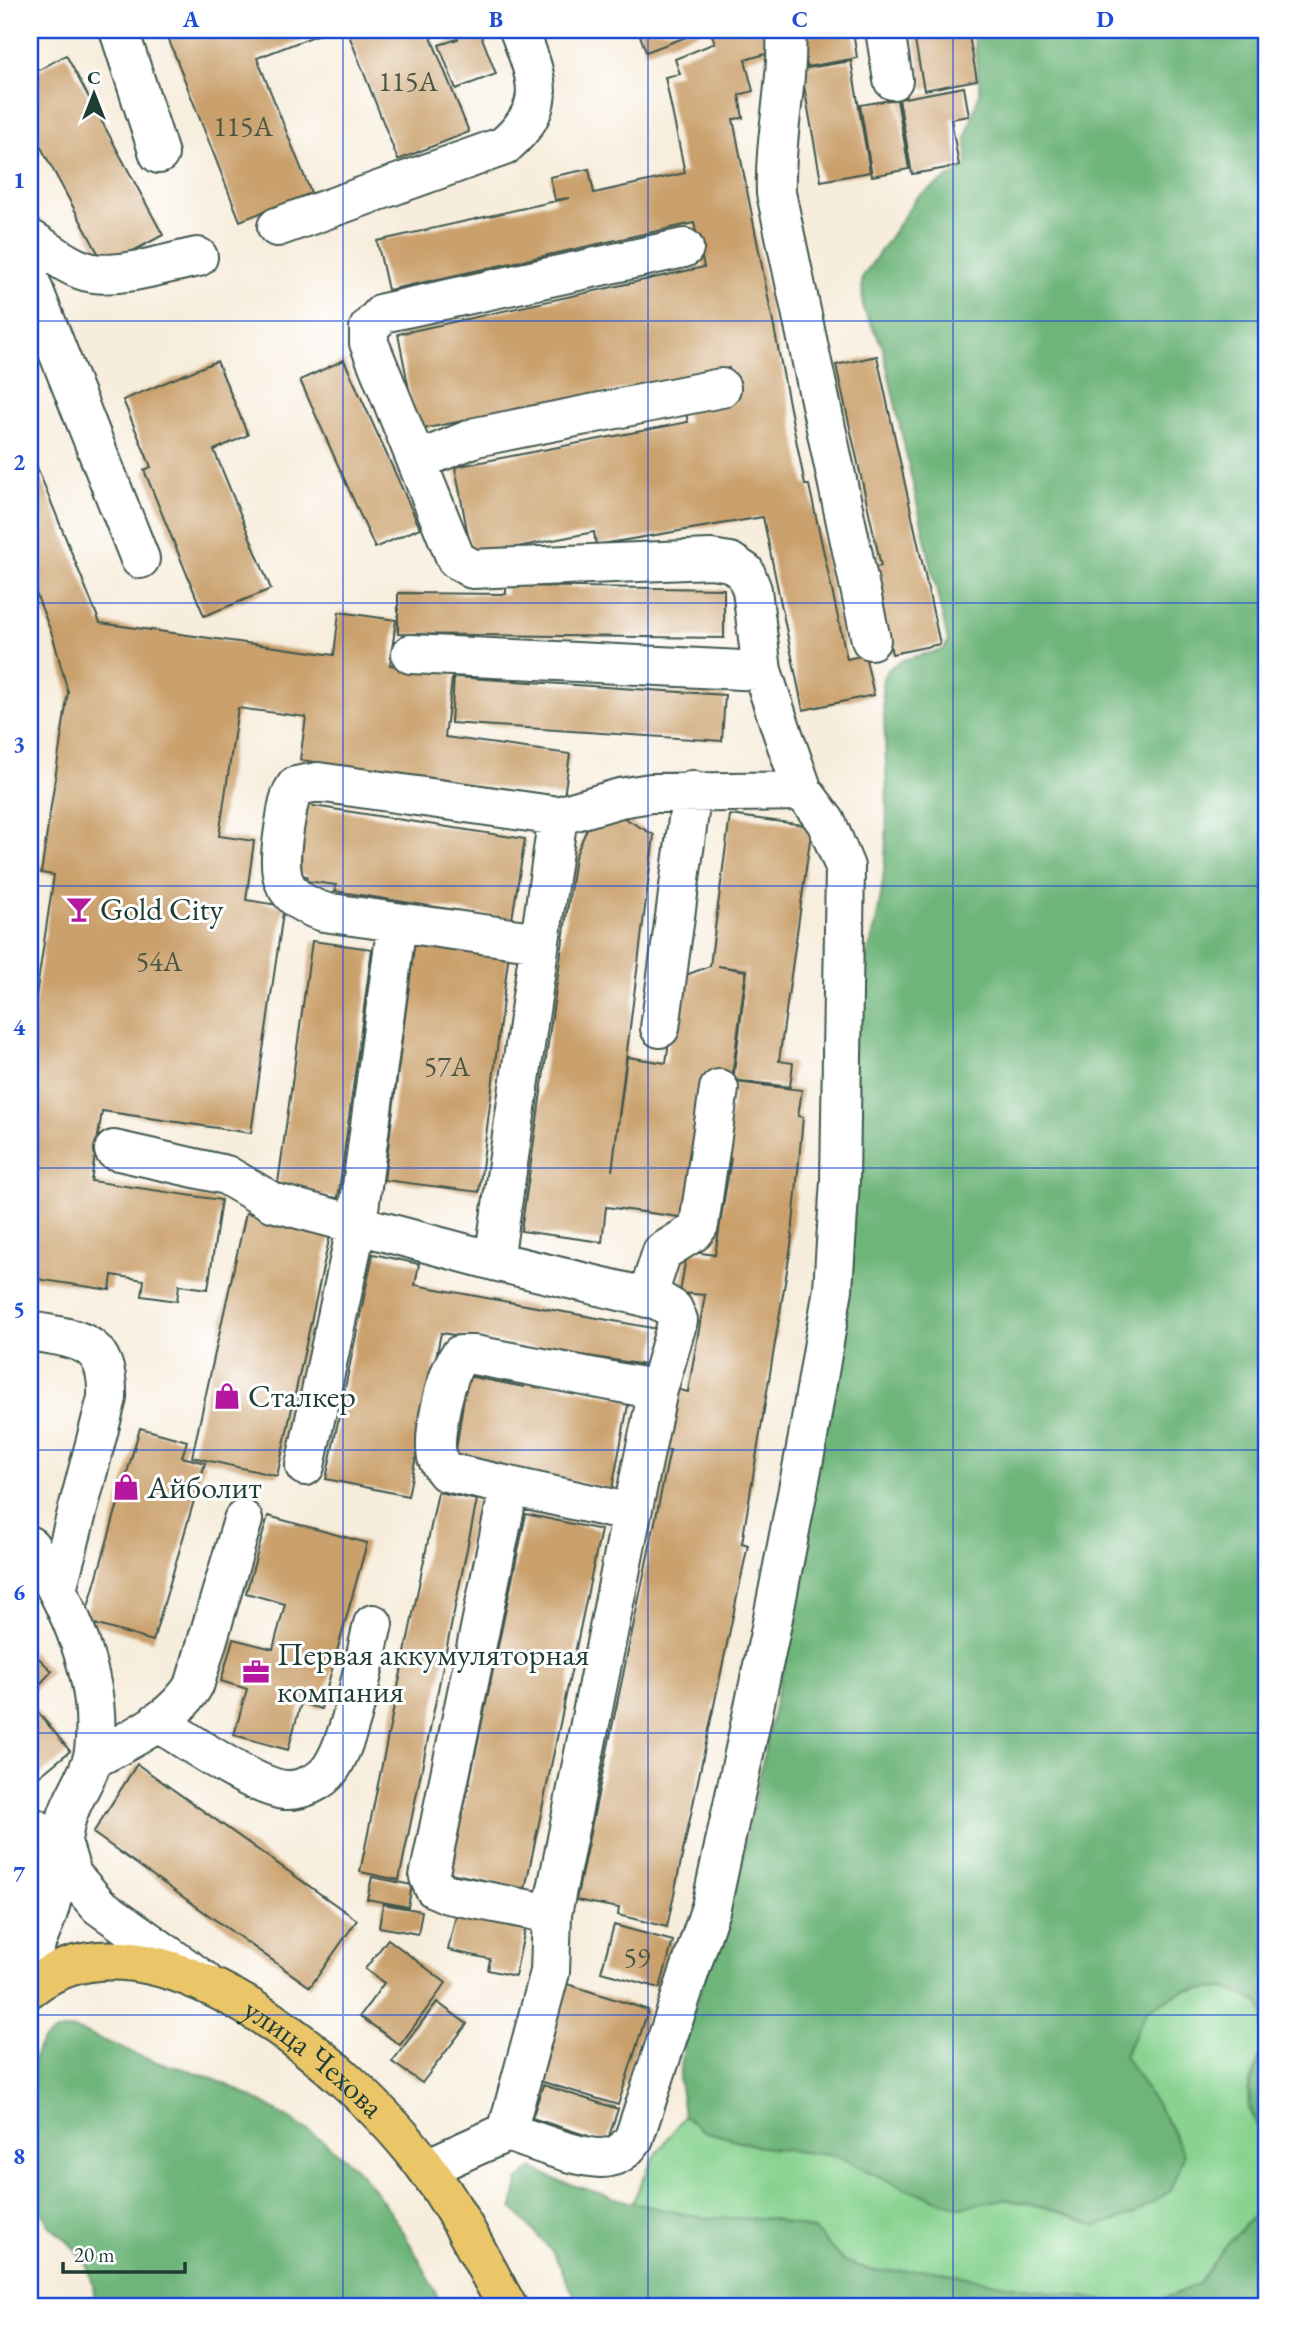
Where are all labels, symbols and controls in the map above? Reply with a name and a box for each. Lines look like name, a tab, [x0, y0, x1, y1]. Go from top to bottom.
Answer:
text: A	[182, 4, 200, 34]
text: B	[489, 4, 503, 34]
text: C	[792, 4, 808, 34]
text: D	[1096, 4, 1114, 34]
north arrow	[60, 60, 130, 130]
house number: 115А	[378, 63, 438, 99]
text: С	[87, 65, 101, 90]
house number: 115А	[213, 108, 273, 144]
text: 1	[13, 165, 25, 195]
text: 2	[13, 447, 25, 477]
text: 3	[13, 729, 25, 759]
place label: Gold City	[100, 888, 225, 930]
bar icon: Gold City	[64, 894, 94, 924]
house number: 54А	[136, 943, 183, 979]
text: 4	[13, 1012, 26, 1042]
house number: 57А	[424, 1048, 471, 1084]
text: 5	[13, 1294, 25, 1324]
place label: Сталкер	[248, 1375, 356, 1417]
shop icon: Сталкер	[212, 1381, 242, 1411]
place label: Айболит	[146, 1466, 262, 1508]
shop icon: Айболит	[111, 1472, 141, 1502]
text: 6	[13, 1577, 25, 1607]
place label: Первая аккумуляторная компания	[277, 1633, 589, 1712]
office icon: Первая аккумуляторная компания	[241, 1657, 271, 1687]
text: 7	[13, 1859, 26, 1889]
house number: 59	[624, 1939, 650, 1975]
street label: улица Чехова	[236, 1988, 394, 2127]
text: 8	[13, 2141, 25, 2171]
scale bar	[63, 2231, 186, 2275]
text: 20 m	[74, 2241, 115, 2268]

